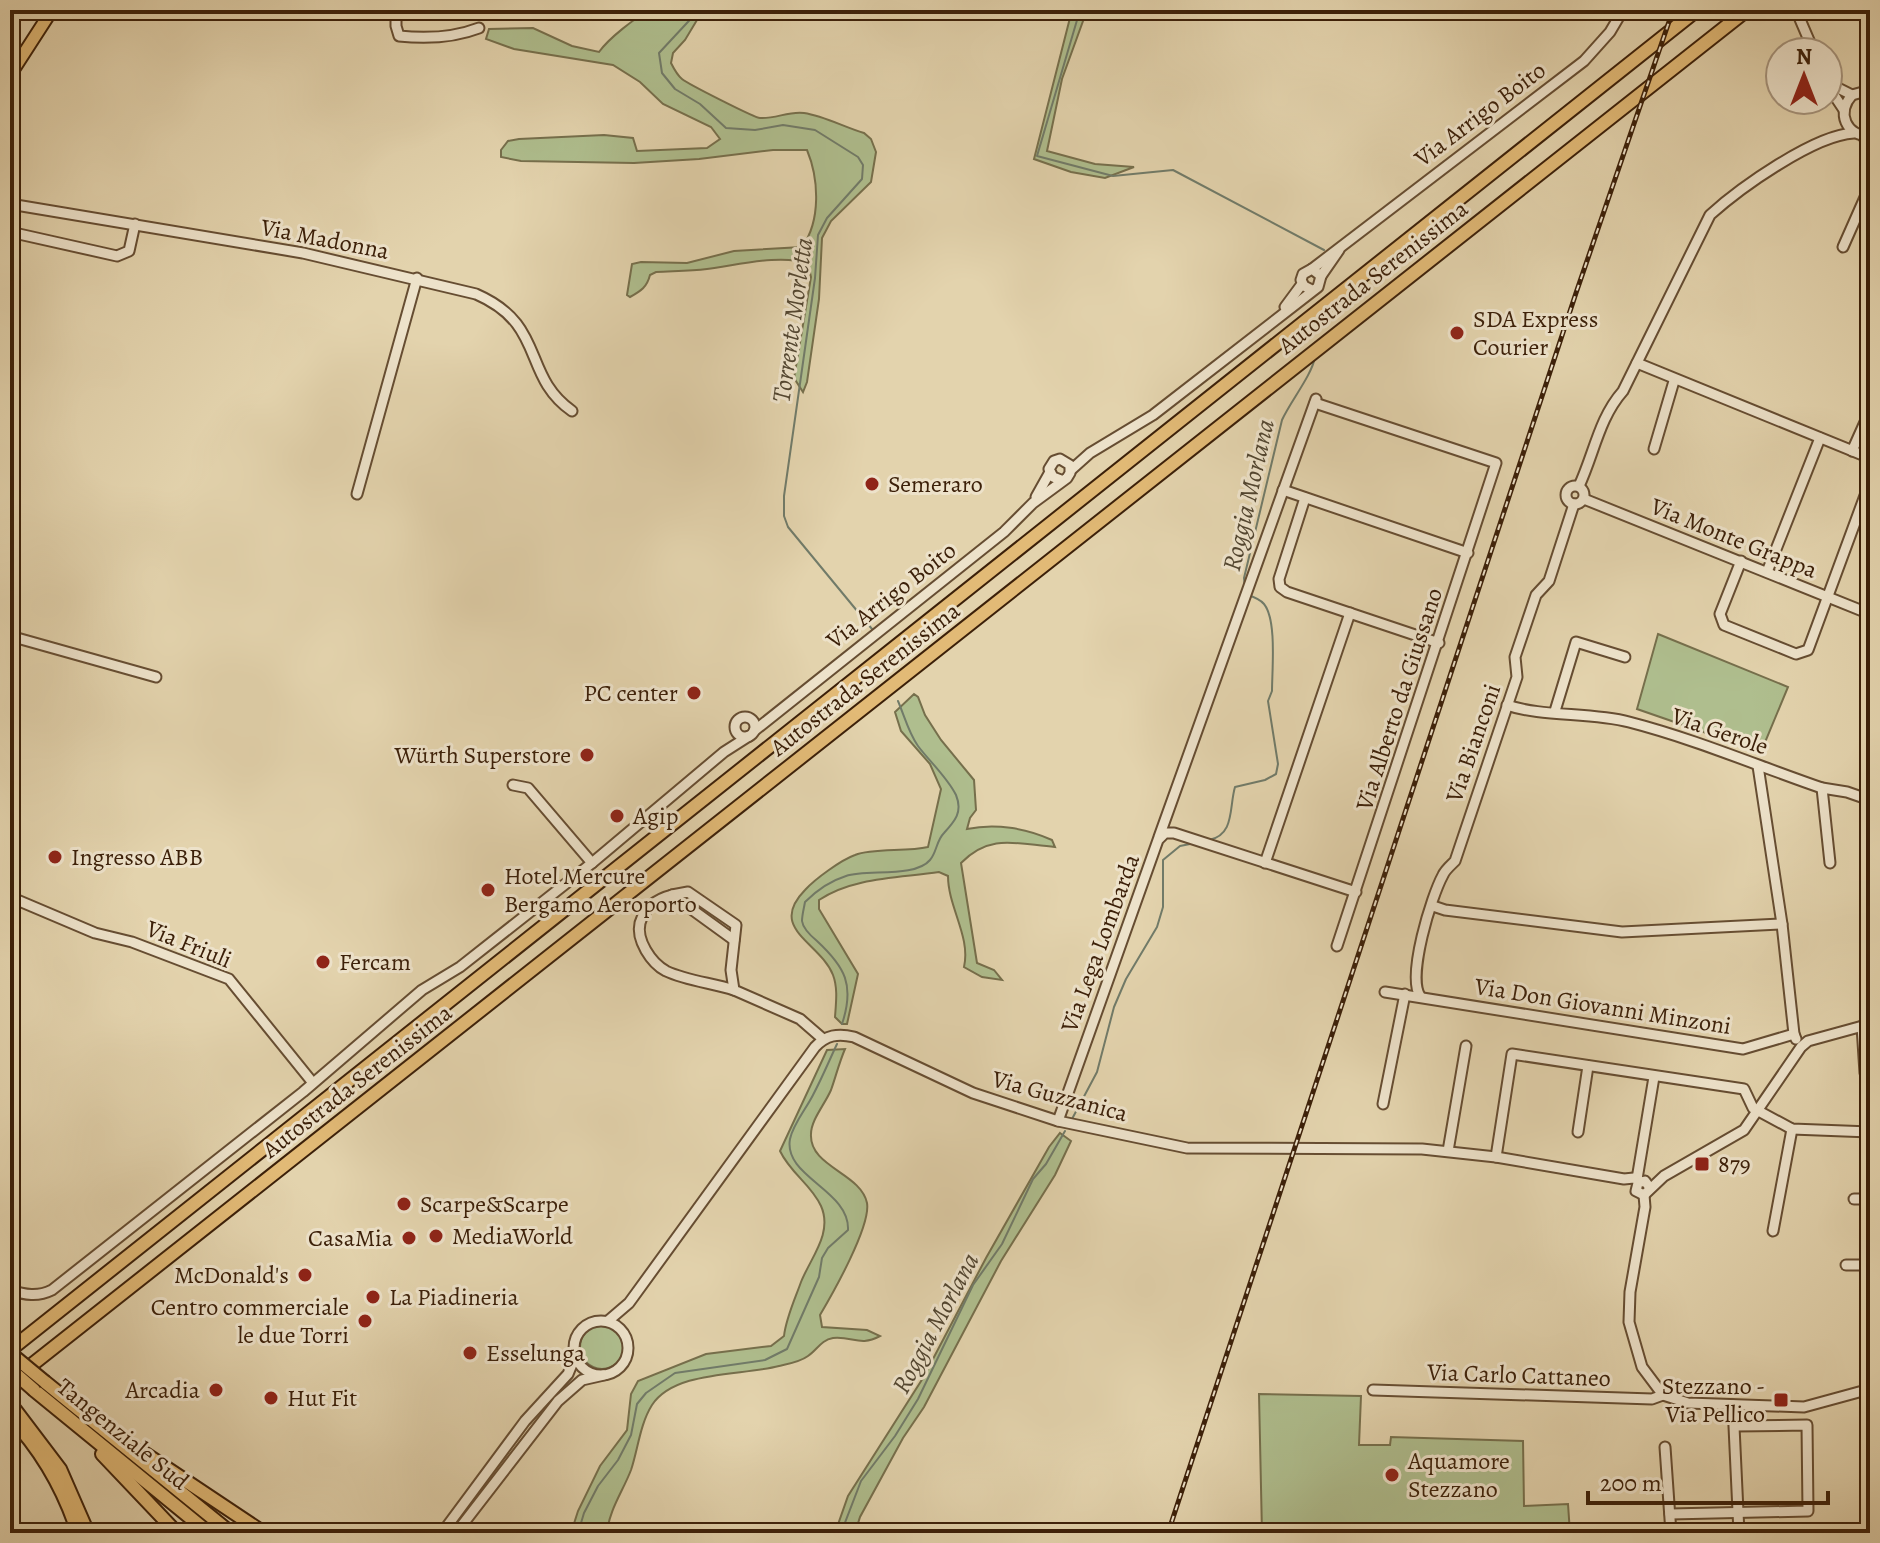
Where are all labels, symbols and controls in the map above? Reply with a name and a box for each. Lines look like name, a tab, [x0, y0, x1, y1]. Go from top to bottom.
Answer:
north arrow	[1764, 36, 1844, 116]
text: N	[1796, 42, 1812, 72]
street label: Via Arrigo Boito	[1407, 54, 1552, 174]
street label: Autostrada Serenissima	[1271, 192, 1475, 362]
street label: Via Madonna	[257, 211, 393, 267]
water label: Torrente Morletta	[764, 235, 821, 405]
place label: SDA Express Courier	[1473, 303, 1598, 363]
marker: SDA Express Courier	[1448, 324, 1466, 342]
water label: Roggia Morlana	[1214, 416, 1283, 574]
place label: Semeraro	[888, 468, 983, 500]
marker: Semeraro	[863, 475, 881, 493]
street label: Via Monte Grappa	[1645, 490, 1823, 586]
street label: Via Arrigo Boito	[819, 534, 963, 656]
street label: Via Alberto da Giussano	[1348, 584, 1450, 815]
street label: Autostrada Serenissima	[763, 594, 967, 764]
place label: PC center	[583, 677, 678, 709]
street label: Via Bianconi	[1437, 680, 1508, 807]
marker: PC center	[685, 684, 703, 702]
street label: Via Gerole	[1666, 699, 1773, 762]
place label: Würth Superstore	[393, 739, 571, 771]
marker: Würth Superstore	[578, 746, 596, 764]
place label: Agip	[632, 800, 678, 832]
marker: Agip	[608, 807, 626, 825]
place label: Ingresso ABB	[71, 841, 203, 873]
marker: Ingresso ABB	[46, 848, 64, 866]
street label: Via Lega Lombarda	[1053, 849, 1147, 1037]
place label: Hotel Mercure Bergamo Aeroporto	[504, 860, 697, 920]
marker: Hotel Mercure Bergamo Aeroporto	[479, 881, 497, 899]
street label: Via Friuli	[140, 912, 237, 976]
place label: Fercam	[339, 946, 411, 978]
marker: Fercam	[314, 953, 332, 971]
street label: Via Don Giovanni Minzoni	[1472, 970, 1734, 1042]
street label: Autostrada Serenissima	[255, 996, 459, 1166]
street label: Via Guzzanica	[988, 1062, 1132, 1130]
place label: 879	[1718, 1148, 1751, 1180]
marker: 879	[1693, 1155, 1711, 1173]
place label: Scarpe&Scarpe	[420, 1188, 569, 1220]
marker: Scarpe&Scarpe	[395, 1195, 413, 1213]
place label: MediaWorld	[452, 1220, 573, 1252]
place label: CasaMia	[308, 1222, 394, 1254]
marker: MediaWorld	[427, 1227, 445, 1245]
marker: CasaMia	[400, 1229, 418, 1247]
water label: Roggia Morlana	[884, 1247, 987, 1400]
place label: McDonald's	[174, 1259, 289, 1291]
marker: McDonald's	[296, 1266, 314, 1284]
place label: La Piadineria	[389, 1281, 520, 1313]
marker: La Piadineria	[364, 1288, 382, 1306]
place label: Centro commerciale le due Torri	[151, 1291, 349, 1351]
marker: Centro commerciale le due Torri	[356, 1312, 374, 1330]
place label: Esselunga	[486, 1337, 586, 1369]
marker: Esselunga	[461, 1344, 479, 1362]
street label: Via Carlo Cattaneo	[1426, 1356, 1611, 1394]
place label: Stezzano - Via Pellico	[1662, 1370, 1765, 1430]
street label: Tangenziale Sud	[50, 1371, 196, 1497]
place label: Arcadia	[125, 1374, 201, 1406]
marker: Arcadia	[207, 1381, 225, 1399]
place label: Hut Fit	[287, 1382, 357, 1414]
marker: Hut Fit	[262, 1389, 280, 1407]
marker: Stezzano - Via Pellico	[1772, 1391, 1790, 1409]
place label: Aquamore Stezzano	[1407, 1445, 1510, 1505]
scale bar	[1588, 1455, 1828, 1505]
marker: Aquamore Stezzano	[1383, 1466, 1401, 1484]
text: 200 m	[1600, 1467, 1662, 1499]

